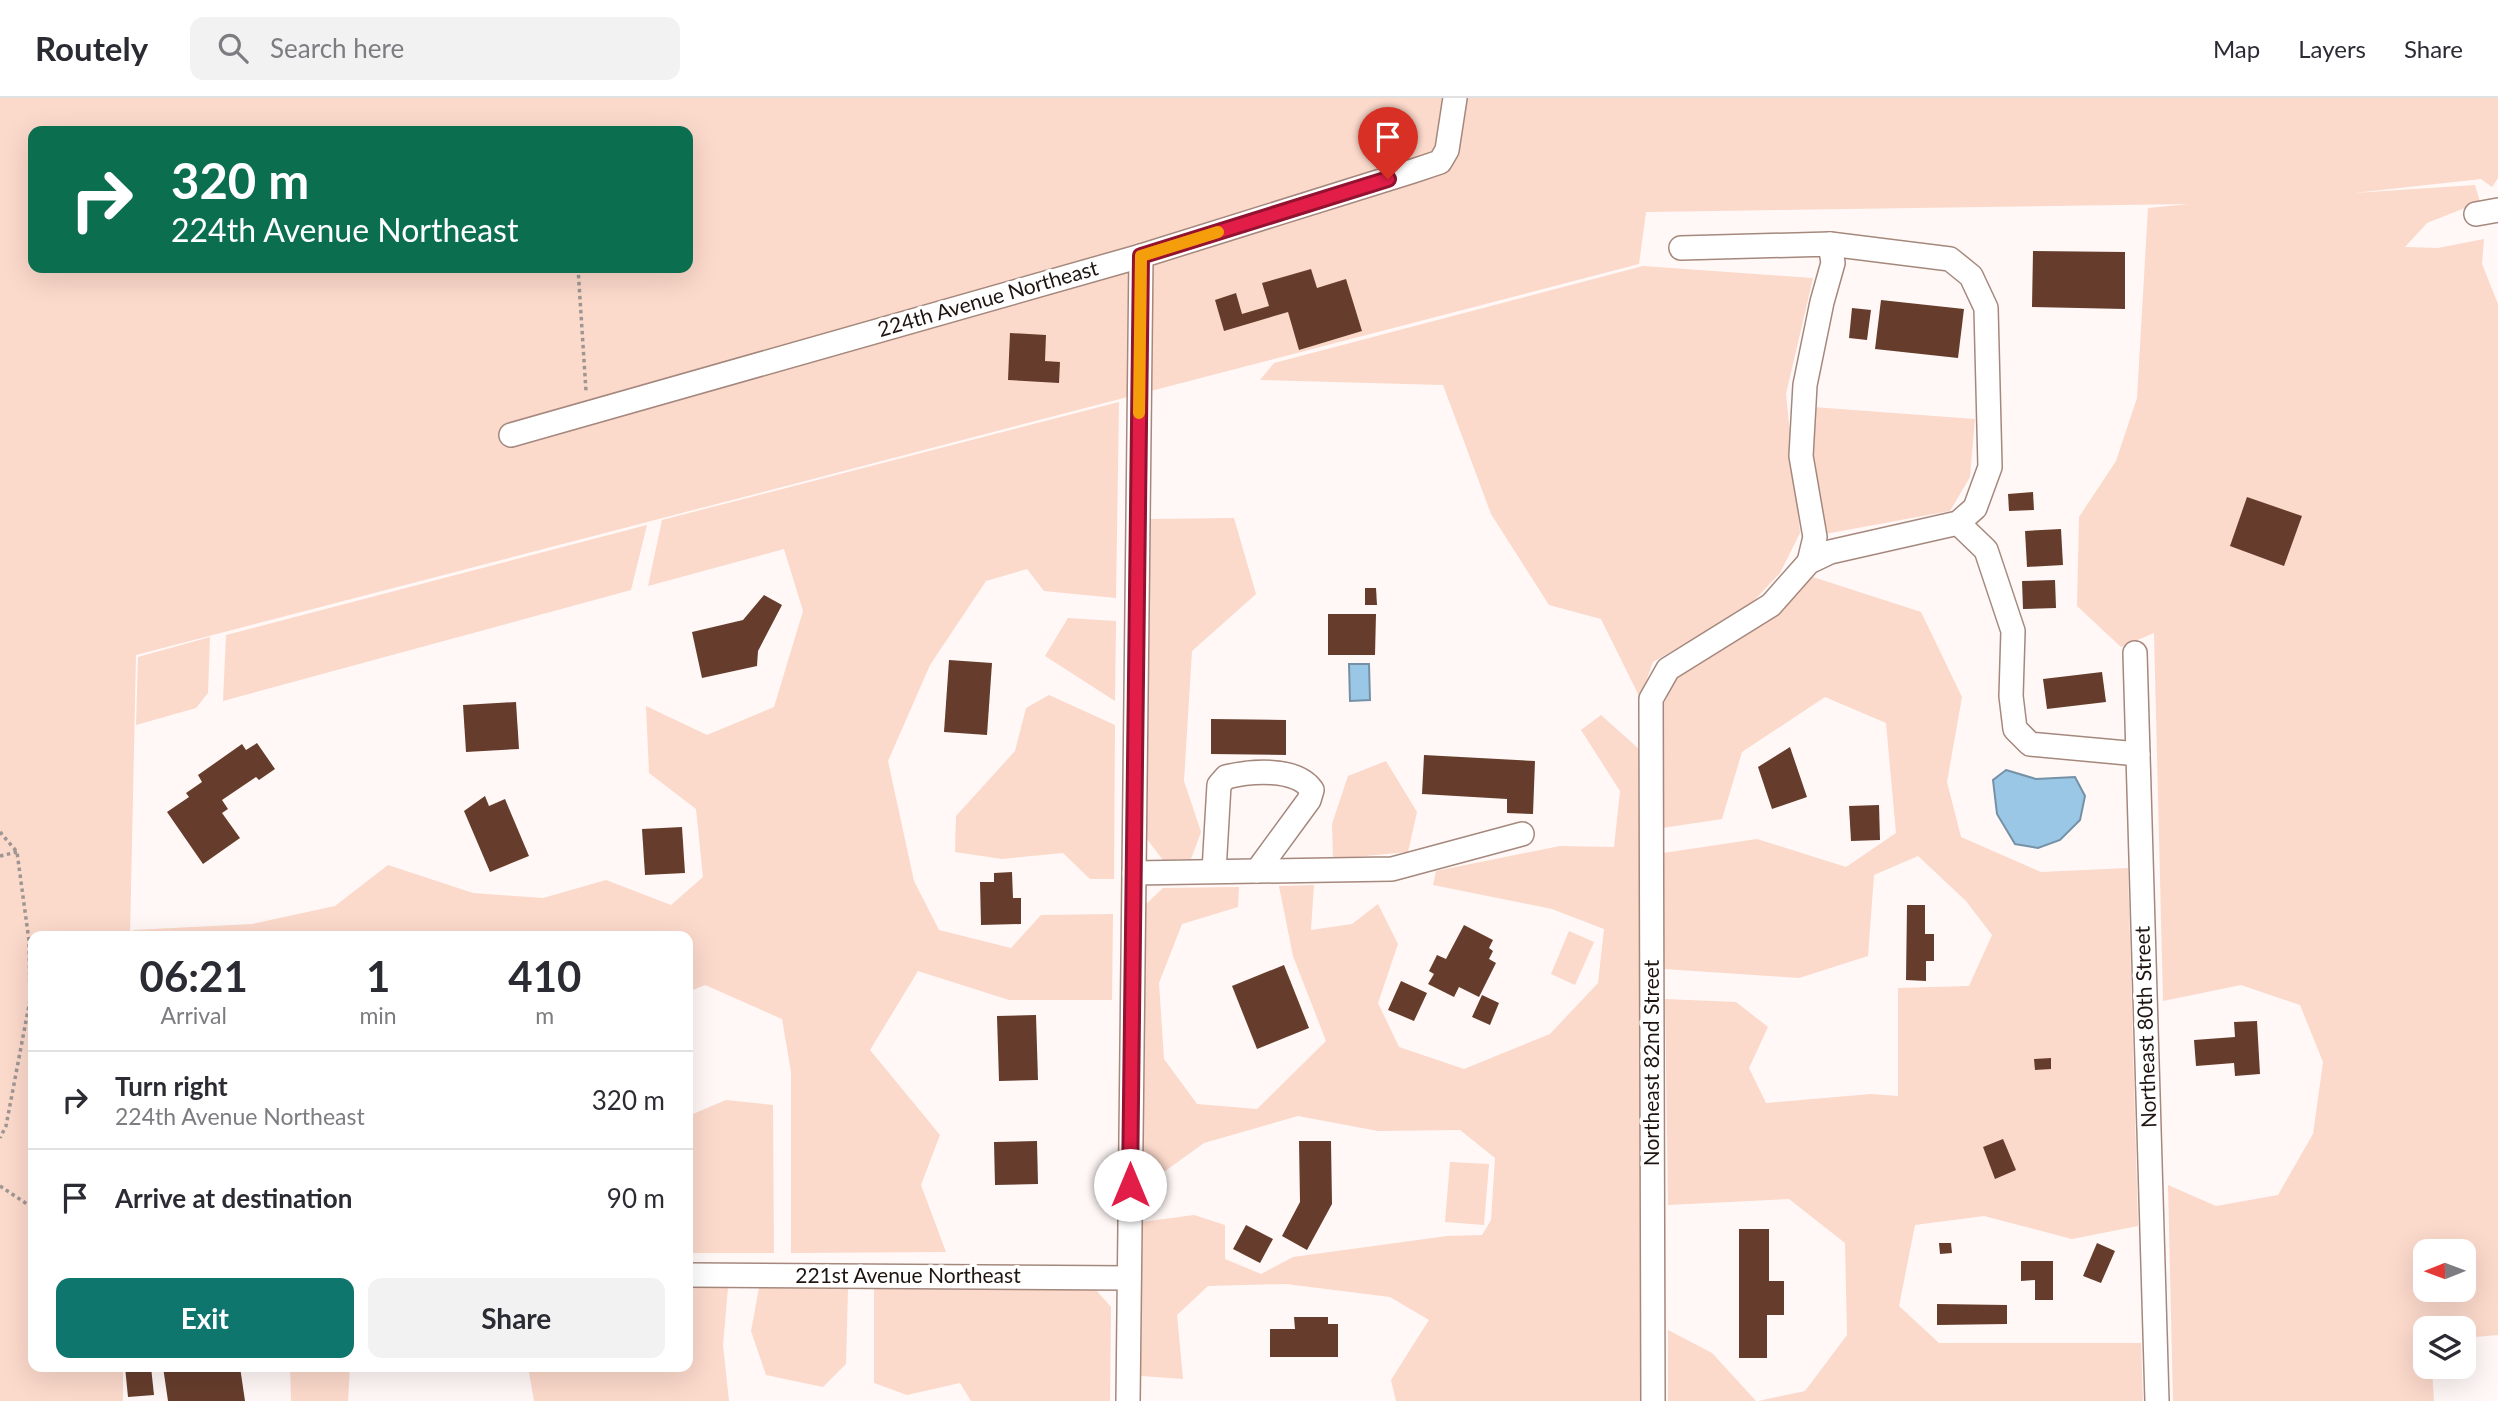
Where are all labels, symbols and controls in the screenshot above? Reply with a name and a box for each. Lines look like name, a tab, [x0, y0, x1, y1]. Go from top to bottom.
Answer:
search box	[190, 17, 680, 80]
text: Routely	[35, 28, 148, 68]
icon: search	[214, 29, 252, 67]
text: Search here	[270, 32, 404, 64]
text: Map	[2213, 34, 2260, 63]
text: Layers	[2298, 34, 2366, 63]
text: Share	[2404, 34, 2463, 63]
pin	[1358, 107, 1418, 179]
icon: arrive	[1369, 118, 1407, 156]
text: 320 m	[171, 151, 309, 209]
icon: right	[56, 154, 147, 245]
text: 224th Avenue Northeast	[171, 210, 518, 249]
street label: 224th Avenue Northeast	[875, 254, 1101, 341]
street label: Northeast 80th Street	[2128, 925, 2161, 1129]
text: 06:21	[140, 951, 248, 1001]
text: 1	[366, 951, 390, 1001]
text: 410	[508, 951, 581, 1001]
street label: Northeast 82nd Street	[1638, 959, 1663, 1166]
text: Arrival	[161, 1001, 227, 1029]
text: min	[359, 1001, 397, 1029]
text: m	[535, 1001, 554, 1029]
text: Turn right	[115, 1070, 228, 1102]
icon: right	[56, 1081, 94, 1119]
text: 320 m	[592, 1084, 665, 1116]
text: 224th Avenue Northeast	[115, 1102, 365, 1130]
position arrow	[1093, 1148, 1167, 1222]
icon: arrive	[56, 1179, 94, 1217]
text: Arrive at destination	[115, 1182, 352, 1214]
text: 90 m	[607, 1182, 665, 1214]
north arrow	[2413, 1239, 2476, 1302]
map controls	[2413, 1239, 2476, 1379]
street label: 221st Avenue Northeast	[795, 1262, 1021, 1287]
button: Exit	[56, 1278, 354, 1358]
button: Share	[368, 1278, 665, 1358]
button: layers	[2413, 1316, 2476, 1379]

